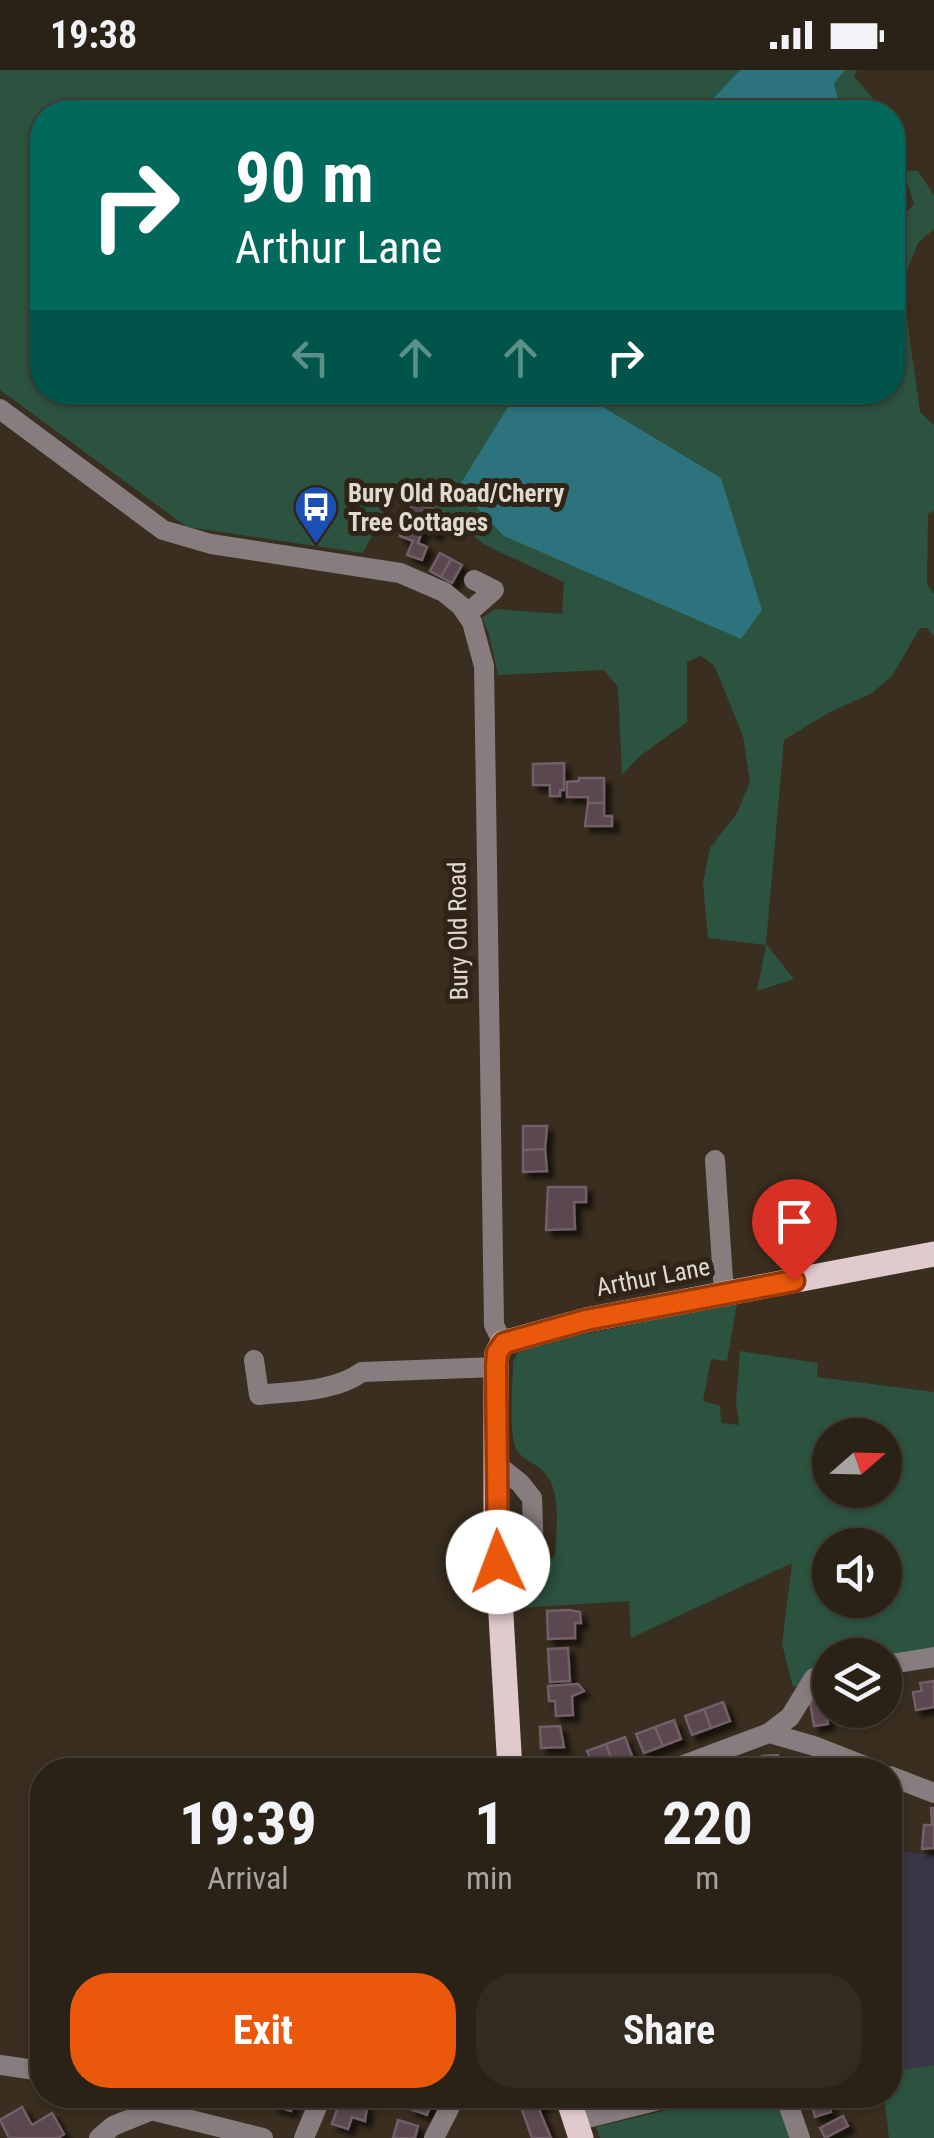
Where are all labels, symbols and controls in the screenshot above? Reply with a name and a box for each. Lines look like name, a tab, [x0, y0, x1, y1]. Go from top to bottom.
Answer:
text: 19:38	[50, 13, 137, 57]
text: 90 m	[235, 137, 374, 219]
icon: right	[70, 140, 200, 270]
text: Arthur Lane	[235, 221, 442, 274]
icon: left	[283, 330, 338, 385]
icon: ahead	[388, 330, 443, 385]
icon: ahead	[493, 330, 548, 385]
icon: right	[598, 330, 653, 385]
place label: Bury Old Road/Cherry Tree Cottages	[348, 479, 564, 537]
bus stop icon: Bury Old Road/Cherry Tree Cottages	[293, 484, 339, 545]
street label: Bury Old Road	[442, 861, 474, 1001]
pin	[752, 1179, 837, 1282]
icon: arrive	[767, 1194, 822, 1249]
street label: Arthur Lane	[594, 1252, 712, 1302]
north arrow	[812, 1418, 902, 1508]
map controls	[812, 1418, 902, 1728]
position arrow	[446, 1510, 550, 1614]
button: sound	[812, 1528, 902, 1618]
button: layers	[812, 1638, 902, 1728]
text: 19:39	[179, 1788, 317, 1859]
text: 1	[474, 1788, 505, 1859]
text: 220	[662, 1788, 753, 1859]
text: Arrival	[207, 1859, 289, 1897]
text: min	[466, 1859, 513, 1897]
text: m	[695, 1859, 719, 1897]
button: Exit	[70, 1973, 456, 2088]
button: Share	[476, 1973, 862, 2088]

